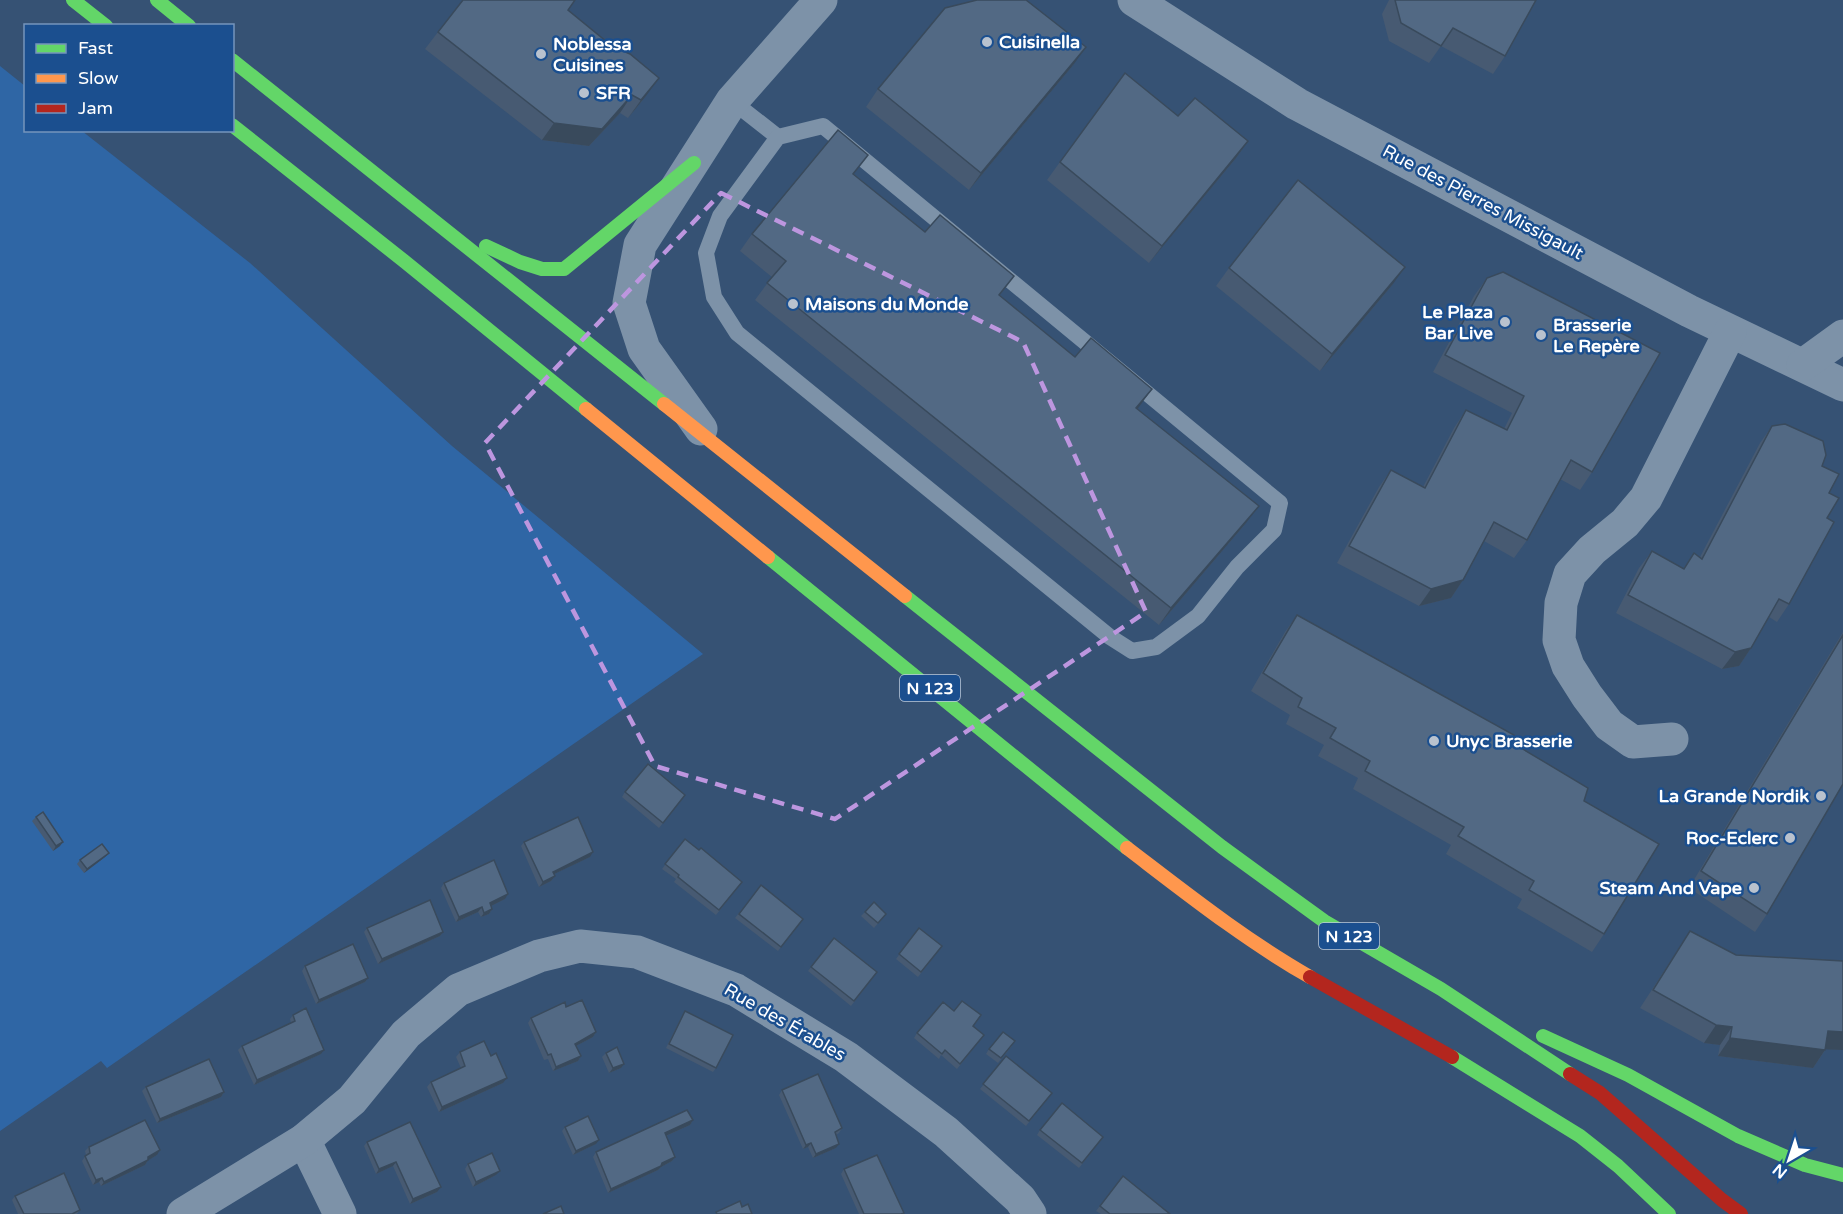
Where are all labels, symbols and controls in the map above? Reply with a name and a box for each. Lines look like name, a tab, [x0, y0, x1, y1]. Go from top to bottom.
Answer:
legend	[24, 24, 234, 132]
place label: Cuisinella	[999, 31, 1080, 53]
place label: Noblessa Cuisines	[553, 33, 632, 76]
marker: Cuisinella	[980, 35, 994, 49]
text: Fast	[78, 37, 113, 59]
marker: Noblessa Cuisines	[534, 47, 548, 61]
text: Slow	[78, 67, 119, 89]
place label: SFR	[596, 82, 631, 104]
marker: SFR	[577, 86, 591, 100]
text: Jam	[78, 97, 113, 119]
street label: Rue des Pierres Missigault	[1379, 140, 1587, 264]
place label: Maisons du Monde	[805, 293, 968, 315]
marker: Maisons du Monde	[786, 297, 800, 311]
place label: Le Plaza Bar Live	[1422, 301, 1493, 344]
place label: Brasserie Le Repère	[1553, 314, 1640, 357]
marker: Le Plaza Bar Live	[1498, 315, 1512, 329]
marker: Brasserie Le Repère	[1534, 328, 1548, 342]
road number: N 123	[900, 675, 960, 701]
place label: Unyc Brasserie	[1446, 730, 1572, 752]
marker: Unyc Brasserie	[1427, 734, 1441, 748]
place label: La Grande Nordik	[1659, 785, 1809, 807]
marker: La Grande Nordik	[1814, 789, 1828, 803]
place label: Roc-Eclerc	[1686, 827, 1778, 849]
marker: Roc-Eclerc	[1783, 831, 1797, 845]
place label: Steam And Vape	[1600, 877, 1742, 899]
marker: Steam And Vape	[1747, 881, 1761, 895]
road number: N 123	[1319, 923, 1379, 949]
street label: Rue des Érables	[720, 978, 850, 1066]
north arrow	[1759, 1130, 1819, 1190]
text: N	[1769, 1159, 1791, 1183]

